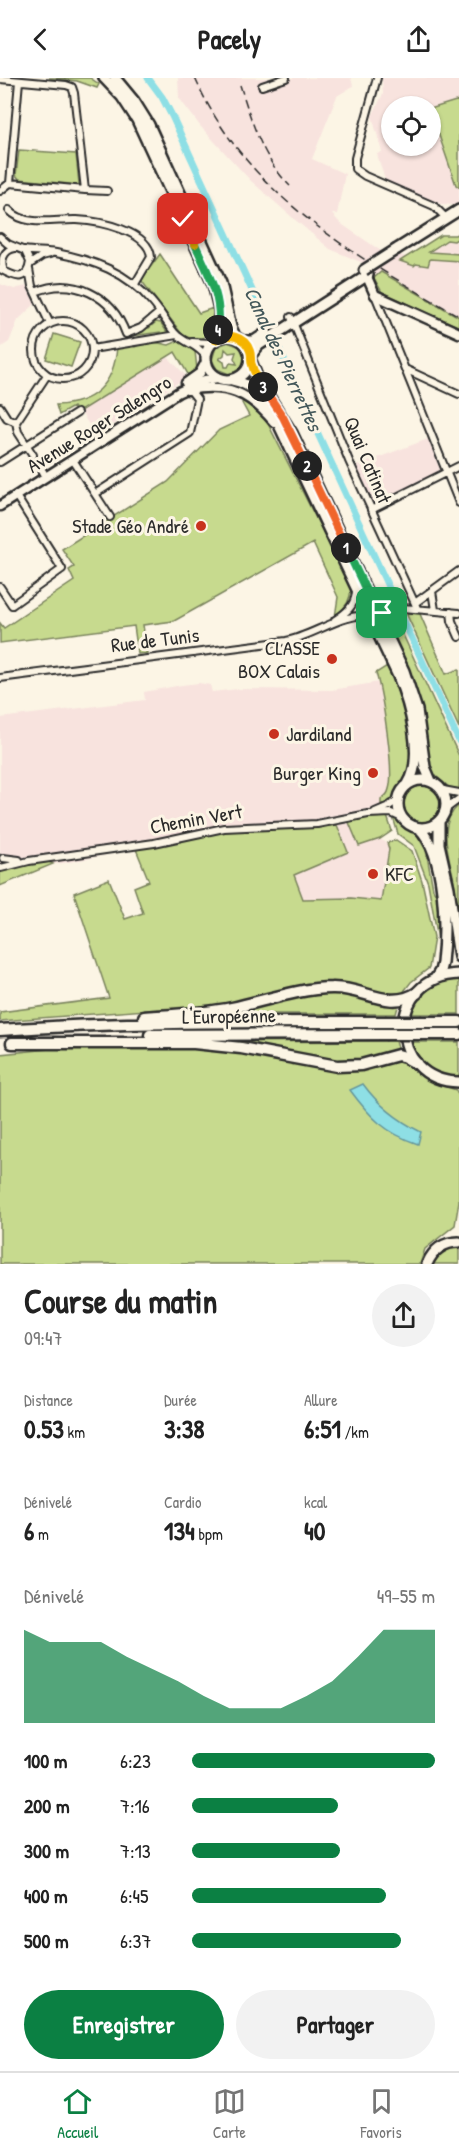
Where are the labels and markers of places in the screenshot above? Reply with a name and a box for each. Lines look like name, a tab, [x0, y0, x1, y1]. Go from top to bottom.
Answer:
pin	[157, 193, 208, 244]
pin: 4	[203, 315, 233, 345]
pin: 3	[248, 372, 278, 402]
pin: 2	[292, 451, 322, 481]
place label: Stade Géo André	[72, 512, 189, 539]
marker: Stade Géo André	[194, 519, 208, 533]
pin: 1	[331, 533, 361, 563]
pin	[356, 587, 407, 638]
place label: CLASSE BOX Calais	[238, 634, 320, 684]
marker: CLASSE BOX Calais	[325, 652, 339, 666]
place label: Jardiland	[286, 720, 351, 747]
marker: Jardiland	[267, 727, 281, 741]
place label: Burger King	[273, 759, 361, 786]
marker: Burger King	[366, 766, 380, 780]
place label: KFC	[385, 860, 414, 887]
marker: KFC	[366, 867, 380, 881]

